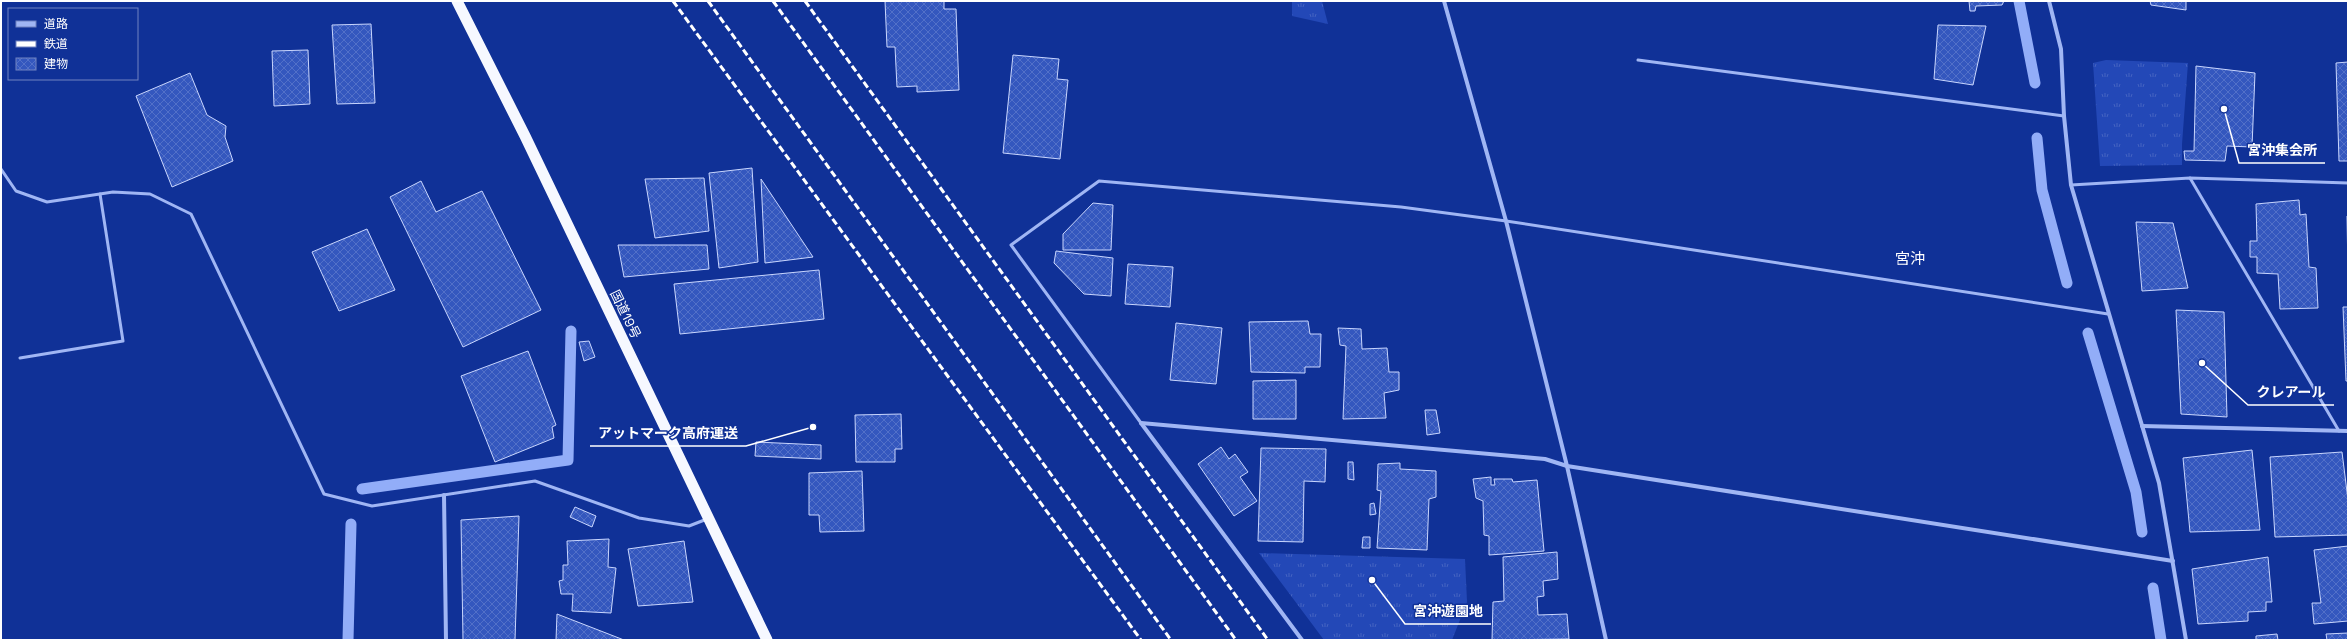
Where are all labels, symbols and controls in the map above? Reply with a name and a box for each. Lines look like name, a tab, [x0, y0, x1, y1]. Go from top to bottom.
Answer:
legend	[8, 8, 138, 80]
text: 道路	[44, 16, 68, 32]
text: 鉄道	[44, 36, 68, 52]
text: 建物	[44, 56, 68, 72]
callout: 宮沖集会所	[2239, 137, 2325, 163]
text: 宮沖集会所	[2247, 141, 2317, 159]
district label: 宮沖	[1895, 249, 1925, 268]
street label: 国道19号	[606, 287, 645, 341]
callout: クレアール	[2248, 379, 2334, 405]
text: クレアール	[2256, 383, 2326, 401]
callout: アットマーク高府運送	[590, 420, 746, 446]
text: アットマーク高府運送	[598, 424, 738, 442]
callout: 宮沖遊園地	[1405, 598, 1491, 624]
text: 宮沖遊園地	[1413, 602, 1483, 620]

